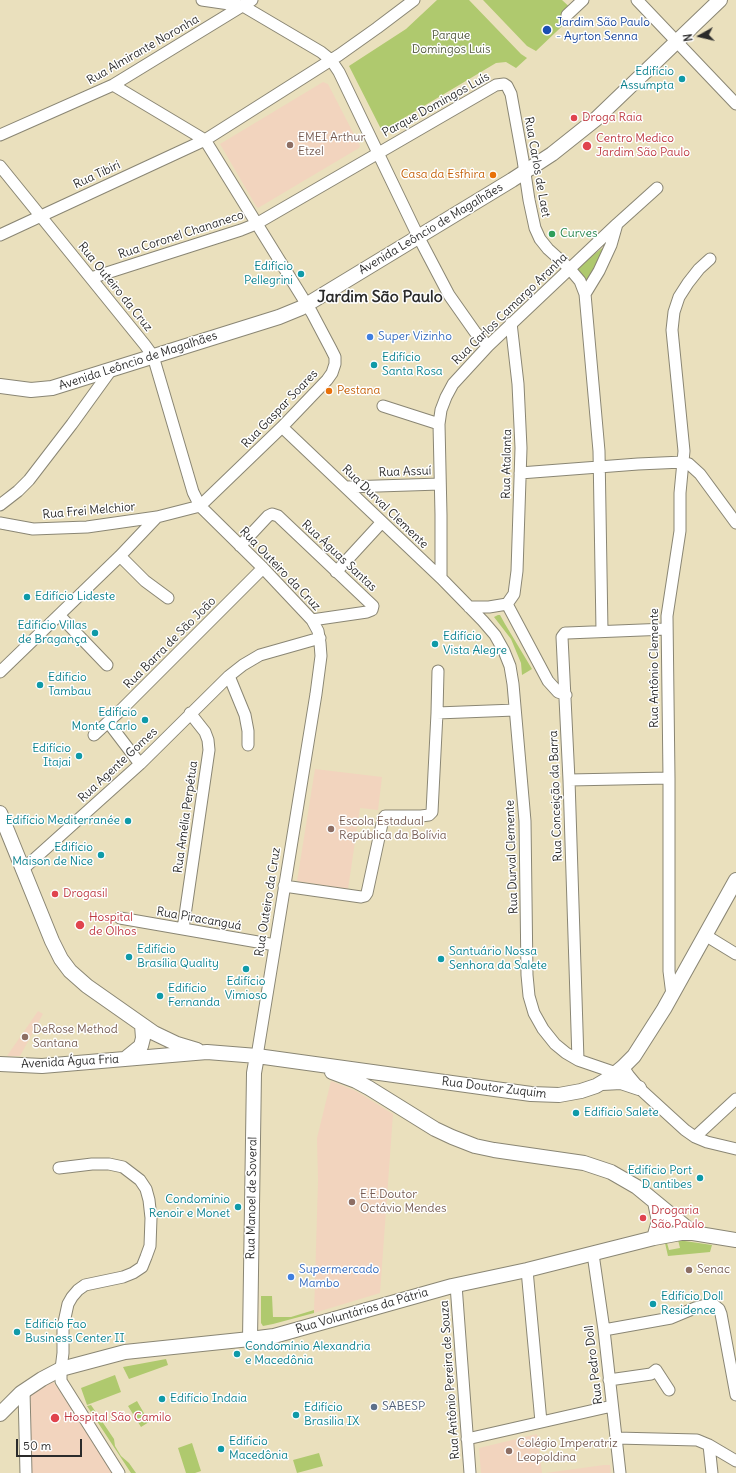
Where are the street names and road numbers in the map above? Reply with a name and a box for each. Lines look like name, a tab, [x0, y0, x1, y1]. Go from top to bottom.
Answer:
street label: Rua Almirante Noronha	[85, 12, 201, 88]
street label: Parque Domingos Luís	[380, 70, 492, 140]
street label: Rua Carlos de Laet	[521, 116, 553, 218]
street label: Rua Tibiri	[71, 158, 123, 192]
street label: Avenida Leôncio de Magalhães	[356, 180, 506, 278]
street label: Rua Coronel Chananeco	[117, 208, 245, 262]
street label: Rua Outeiro da Cruz	[75, 240, 155, 334]
street label: Rua Carlos Camargo Aranha	[449, 250, 571, 368]
street label: Avenida Leôncio de Magalhães	[57, 329, 219, 393]
street label: Rua Gaspar Soares	[239, 367, 321, 451]
street label: Rua Atalanta	[499, 429, 515, 499]
street label: Rua Durval Clemente	[339, 462, 431, 552]
street label: Rua Assuí	[378, 464, 432, 480]
street label: Rua Frei Melchior	[42, 500, 136, 522]
street label: Rua Águas Santas	[298, 517, 380, 595]
street label: Rua Outeiro da Cruz	[237, 524, 323, 614]
street label: Rua Barra de São João	[121, 594, 219, 692]
street label: Rua Antônio Clemente	[648, 608, 662, 728]
street label: Rua Agente Gomes	[75, 725, 161, 805]
street label: Rua Conceição da Barra	[547, 730, 565, 862]
street label: Rua Amélia Perpétua	[171, 760, 201, 874]
street label: Rua Durval Clemente	[503, 800, 521, 914]
street label: Rua Outeiro da Cruz	[252, 846, 284, 958]
street label: Rua Piracanguá	[155, 904, 243, 934]
street label: Avenida Água Fria	[21, 1052, 119, 1072]
street label: Rua Doutor Zuquim	[441, 1074, 547, 1102]
street label: Rua Manoel de Soveral	[244, 1137, 260, 1259]
street label: Rua Voluntários da Pátria	[294, 1285, 430, 1337]
street label: Rua Antônio Pereira de Souza	[437, 1300, 463, 1460]
street label: Rua Pedro Doll	[582, 1325, 606, 1405]

